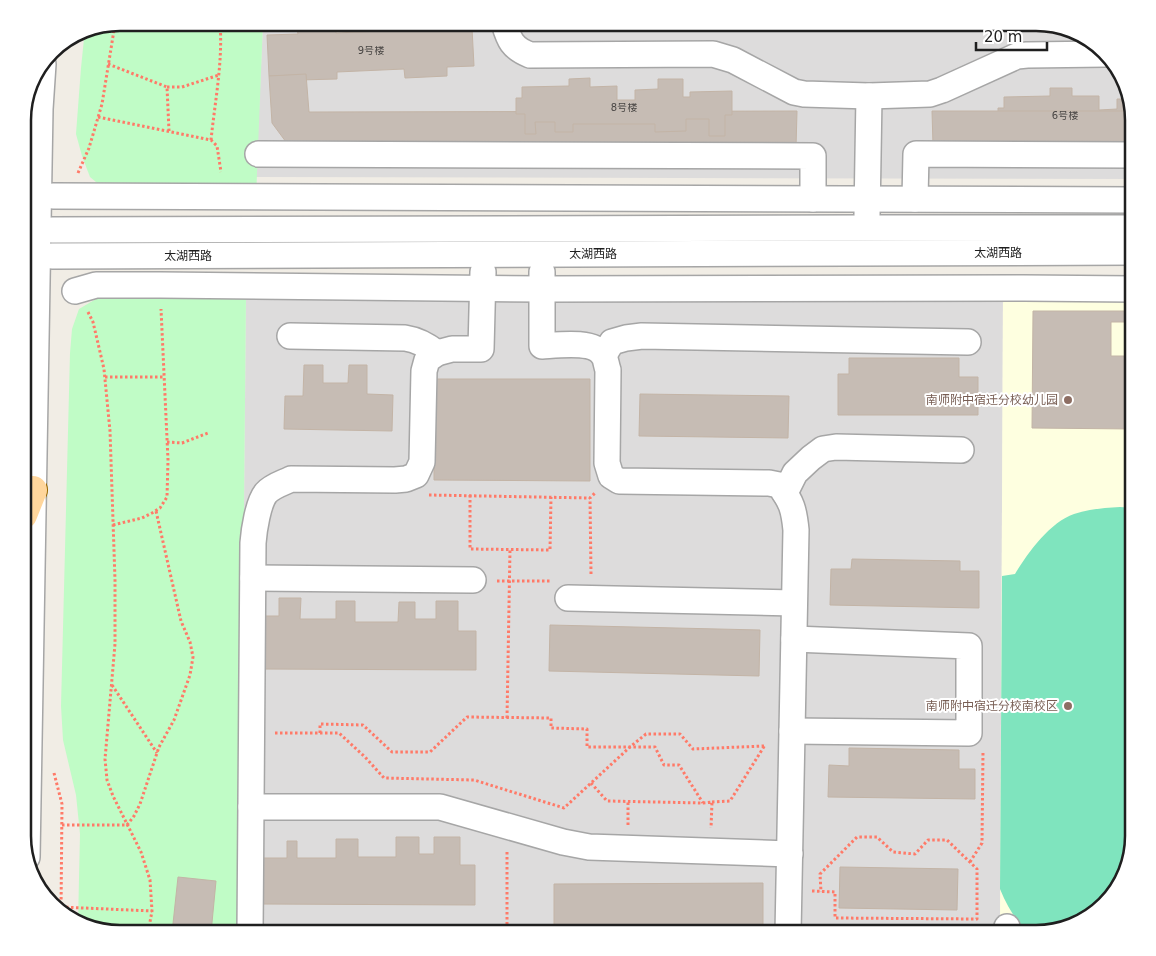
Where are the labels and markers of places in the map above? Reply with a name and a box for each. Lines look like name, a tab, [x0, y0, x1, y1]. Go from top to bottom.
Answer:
place label: 南师附中宿迁分校幼儿园	[926, 393, 1058, 407]
marker: 南师附中宿迁分校幼儿园	[1062, 394, 1074, 406]
place label: 南师附中宿迁分校南校区	[926, 699, 1058, 713]
marker: 南师附中宿迁分校南校区	[1062, 700, 1074, 712]

